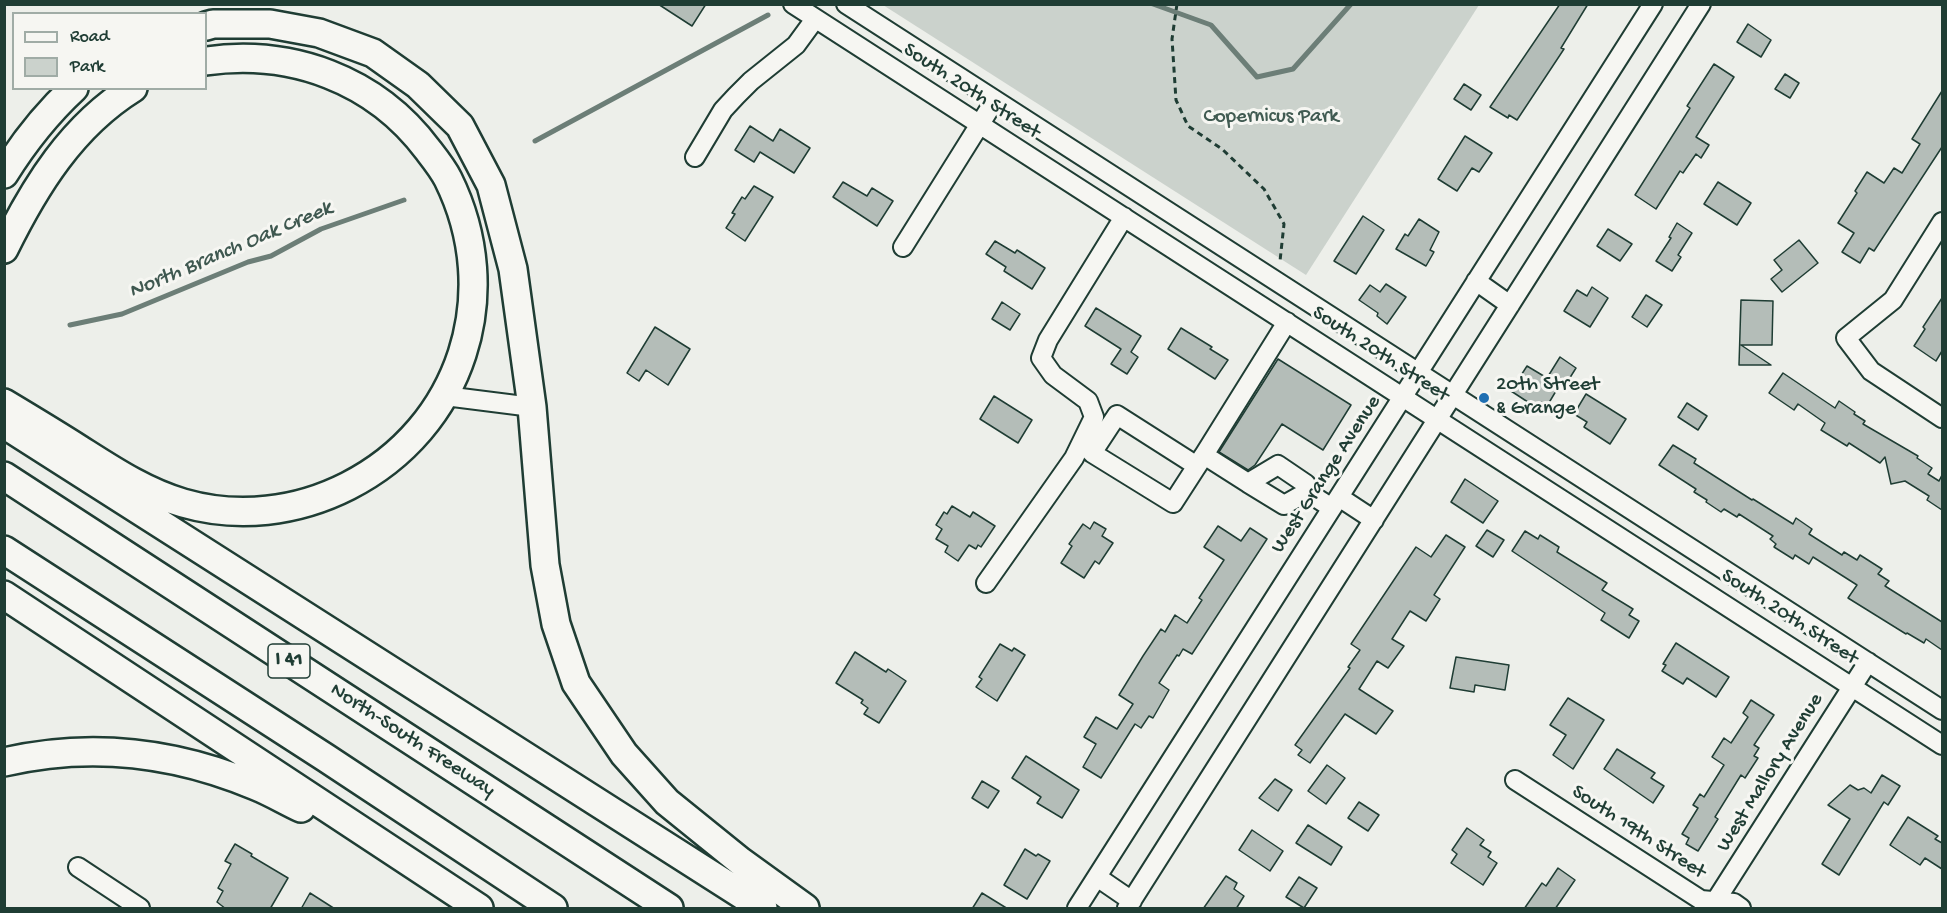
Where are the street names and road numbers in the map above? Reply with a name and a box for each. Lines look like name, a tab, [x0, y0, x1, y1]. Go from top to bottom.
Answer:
street label: South 20th Street	[898, 38, 1044, 146]
street label: South 20th Street	[1307, 301, 1453, 409]
street label: West Grange Avenue	[1267, 391, 1387, 559]
street label: South 20th Street	[1716, 564, 1862, 672]
road number: I 41	[268, 644, 310, 678]
street label: North-South Freeway	[325, 678, 499, 804]
street label: West Mallory Avenue	[1712, 689, 1830, 857]
street label: South 19th Street	[1566, 780, 1710, 886]

